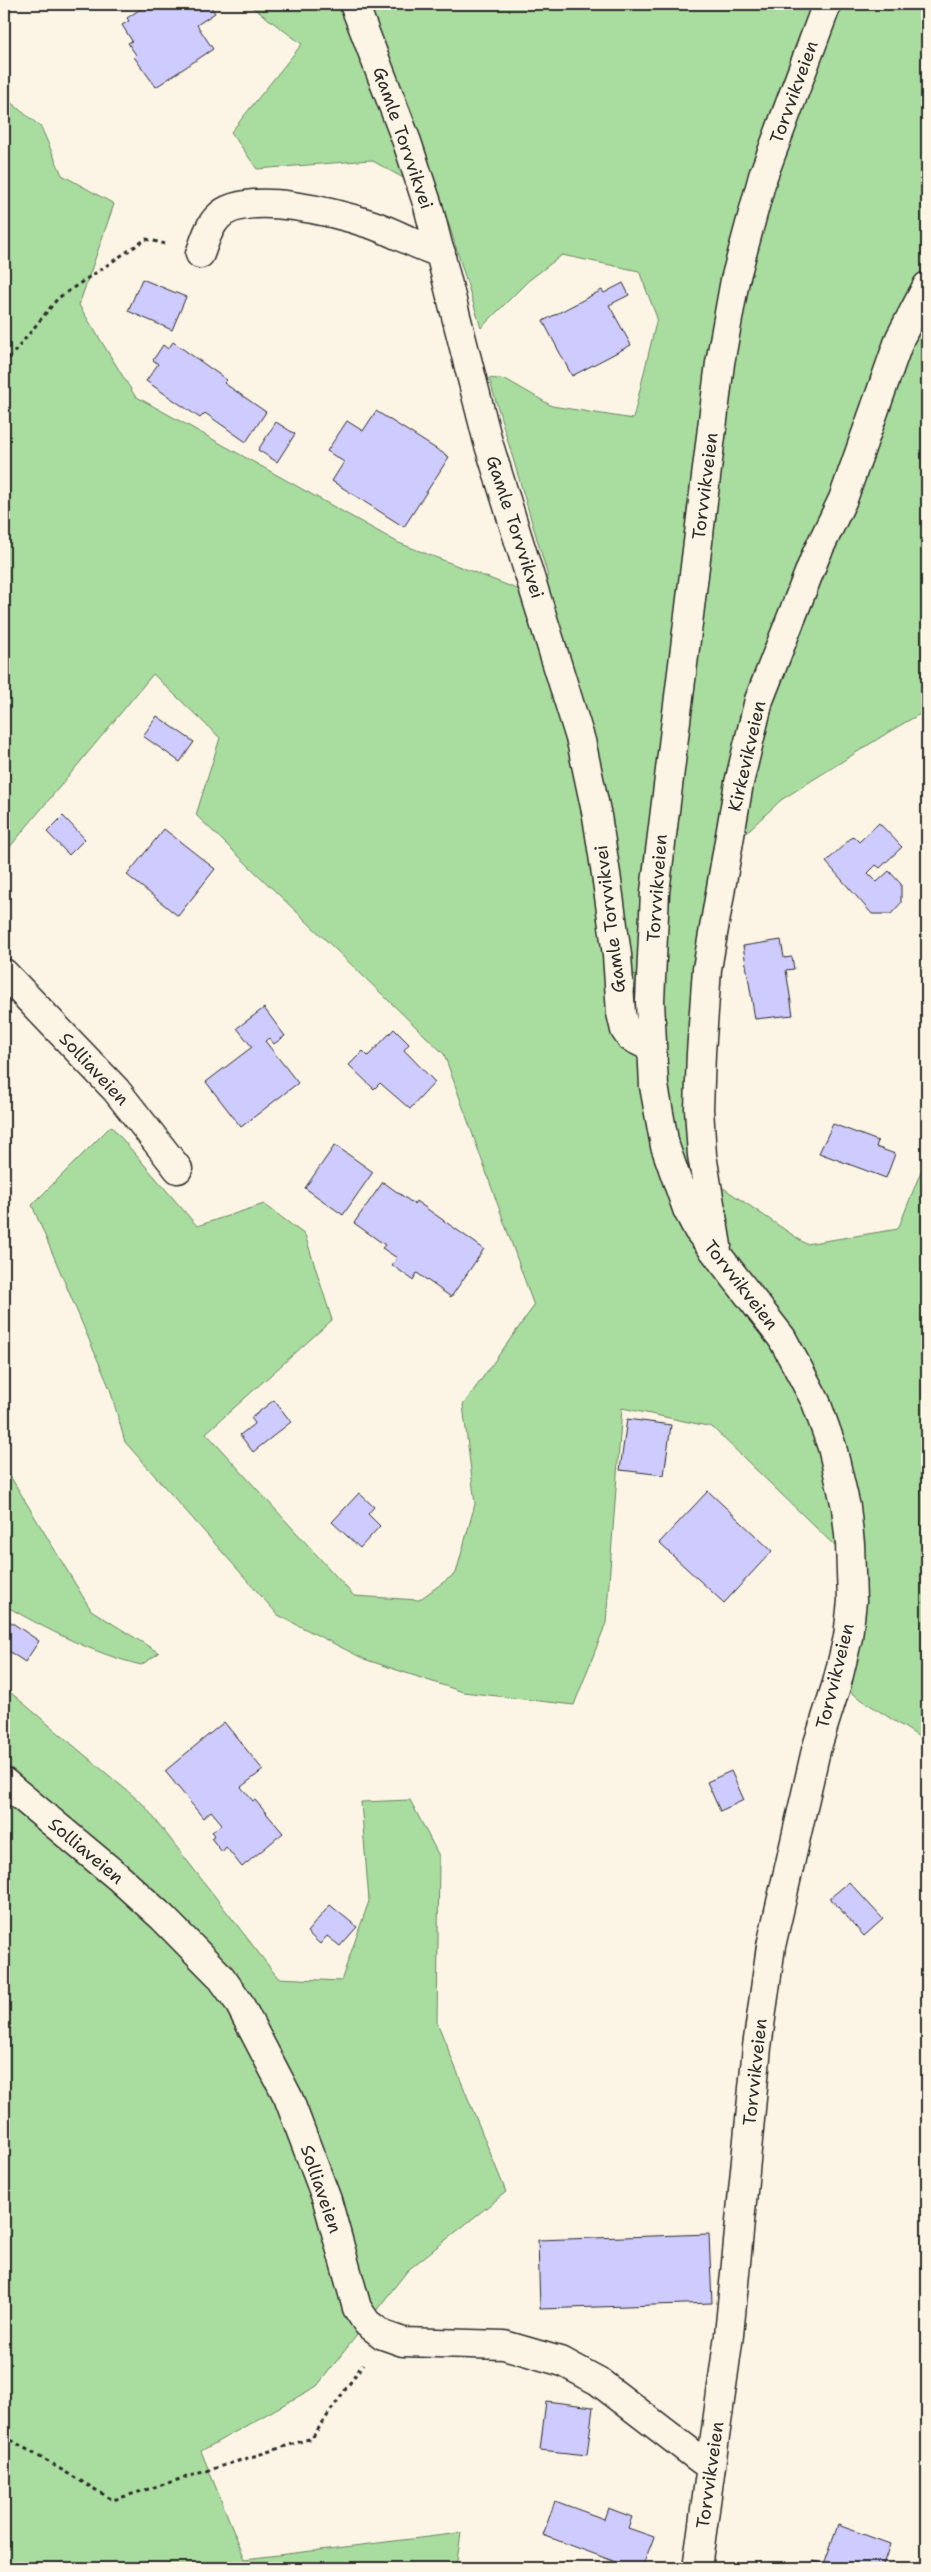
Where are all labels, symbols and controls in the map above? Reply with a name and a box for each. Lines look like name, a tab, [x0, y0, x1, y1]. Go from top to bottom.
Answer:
street label: Torvvikveien	[764, 37, 824, 147]
street label: Gamle Torvvikvei	[367, 64, 439, 212]
street label: Torvvikveien	[687, 431, 723, 541]
street label: Gamle Torvvikvei	[481, 452, 549, 602]
street label: Kirkevikveien	[723, 698, 771, 814]
street label: Torvvikveien	[641, 833, 673, 943]
street label: Gamle Torvvikvei	[589, 844, 631, 994]
street label: Solliaveien	[54, 1027, 134, 1111]
street label: Torvvikveien	[698, 1235, 784, 1335]
street label: Torvvikveien	[810, 1621, 860, 1731]
street label: Solliaveien	[43, 1812, 129, 1890]
street label: Torvvikveien	[737, 2017, 773, 2127]
street label: Solliaveien	[295, 2142, 347, 2236]
street label: Torvvikveien	[691, 2420, 729, 2530]

